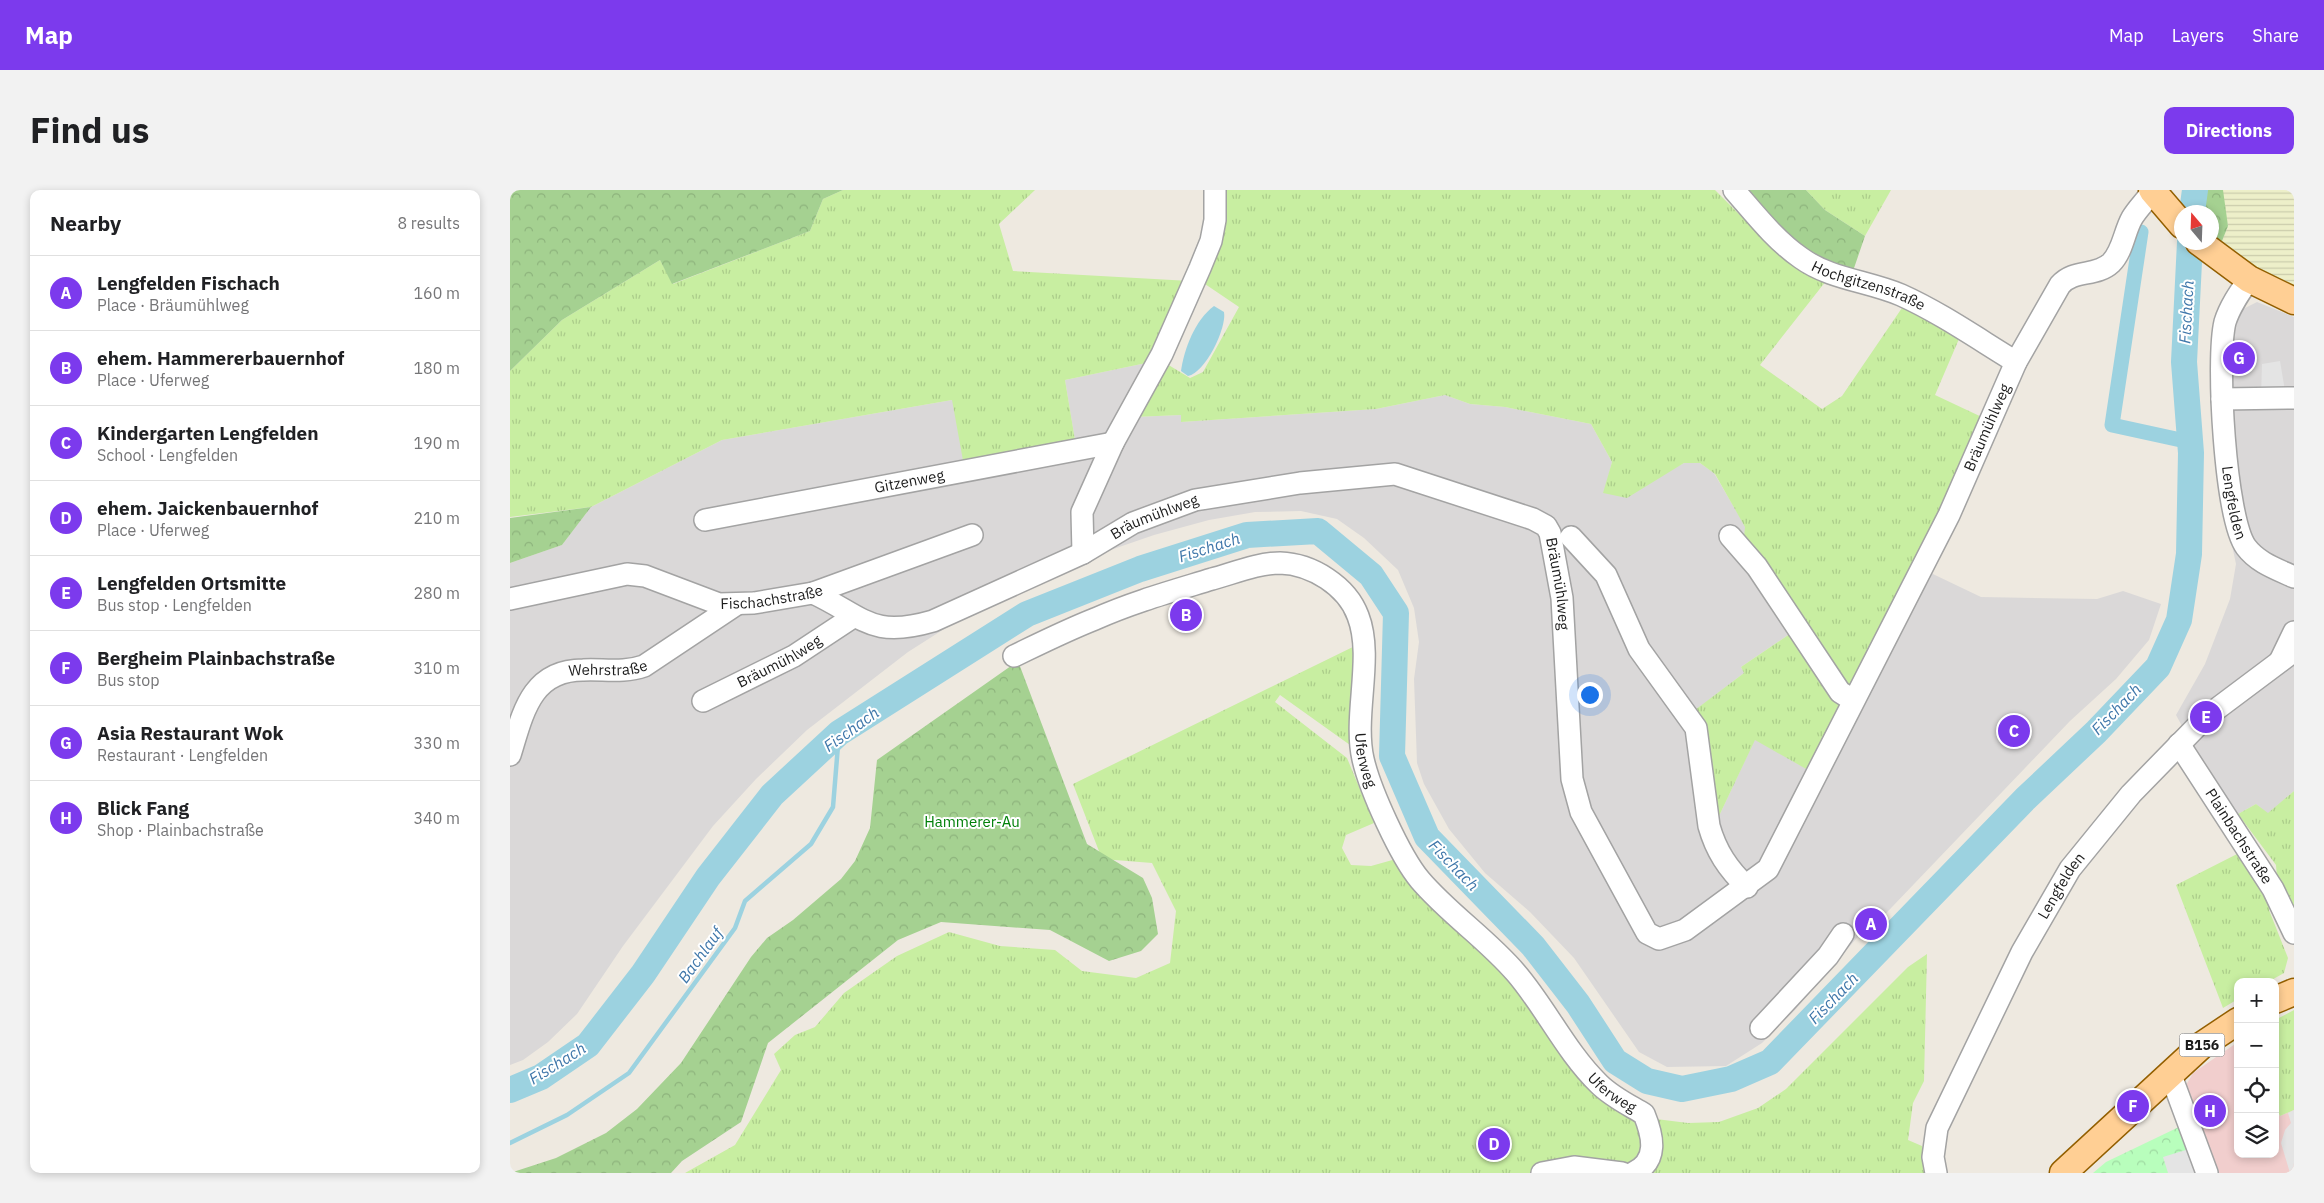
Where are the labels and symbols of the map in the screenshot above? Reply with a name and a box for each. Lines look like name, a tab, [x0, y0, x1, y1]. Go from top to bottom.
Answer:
north arrow	[2174, 205, 2219, 250]
street label: Hochgitzenstraße	[1809, 256, 1929, 314]
water label: Fischach	[2174, 280, 2198, 344]
pin: G	[2223, 339, 2255, 377]
street label: Bräumühlweg	[1959, 381, 2014, 474]
street label: Gitzenweg	[873, 465, 946, 497]
street label: Lengfelden	[2218, 465, 2251, 542]
street label: Bräumühlweg	[1107, 490, 1201, 543]
water label: Fischach	[1176, 528, 1242, 566]
street label: Bräumühlweg	[1542, 536, 1574, 631]
street label: Fischachstraße	[720, 580, 825, 613]
pin: B	[1170, 596, 1202, 634]
street label: Bräumühlweg	[734, 630, 825, 692]
street label: Wehrstraße	[568, 655, 650, 680]
water label: Fischach	[2087, 679, 2145, 739]
your location	[1577, 682, 1603, 708]
pin: E	[2190, 698, 2222, 736]
water label: Fischach	[819, 702, 883, 756]
pin: C	[1998, 712, 2030, 750]
street label: Uferweg	[1351, 732, 1381, 791]
street label: Plainbachstraße	[2201, 785, 2277, 887]
park label: Hammerer-Au	[924, 812, 1020, 831]
water label: Fischach	[1425, 835, 1483, 895]
street label: Lengfelden	[2033, 848, 2089, 922]
pin: A	[1855, 905, 1887, 943]
water label: Bachlauf	[673, 922, 728, 987]
water label: Fischach	[1804, 968, 1862, 1028]
road number: B156	[2180, 1034, 2224, 1056]
water label: Fischach	[525, 1038, 589, 1088]
street label: Uferweg	[1584, 1068, 1640, 1117]
pin: F	[2117, 1087, 2149, 1125]
pin: H	[2194, 1092, 2226, 1130]
pin: D	[1478, 1125, 1510, 1163]

